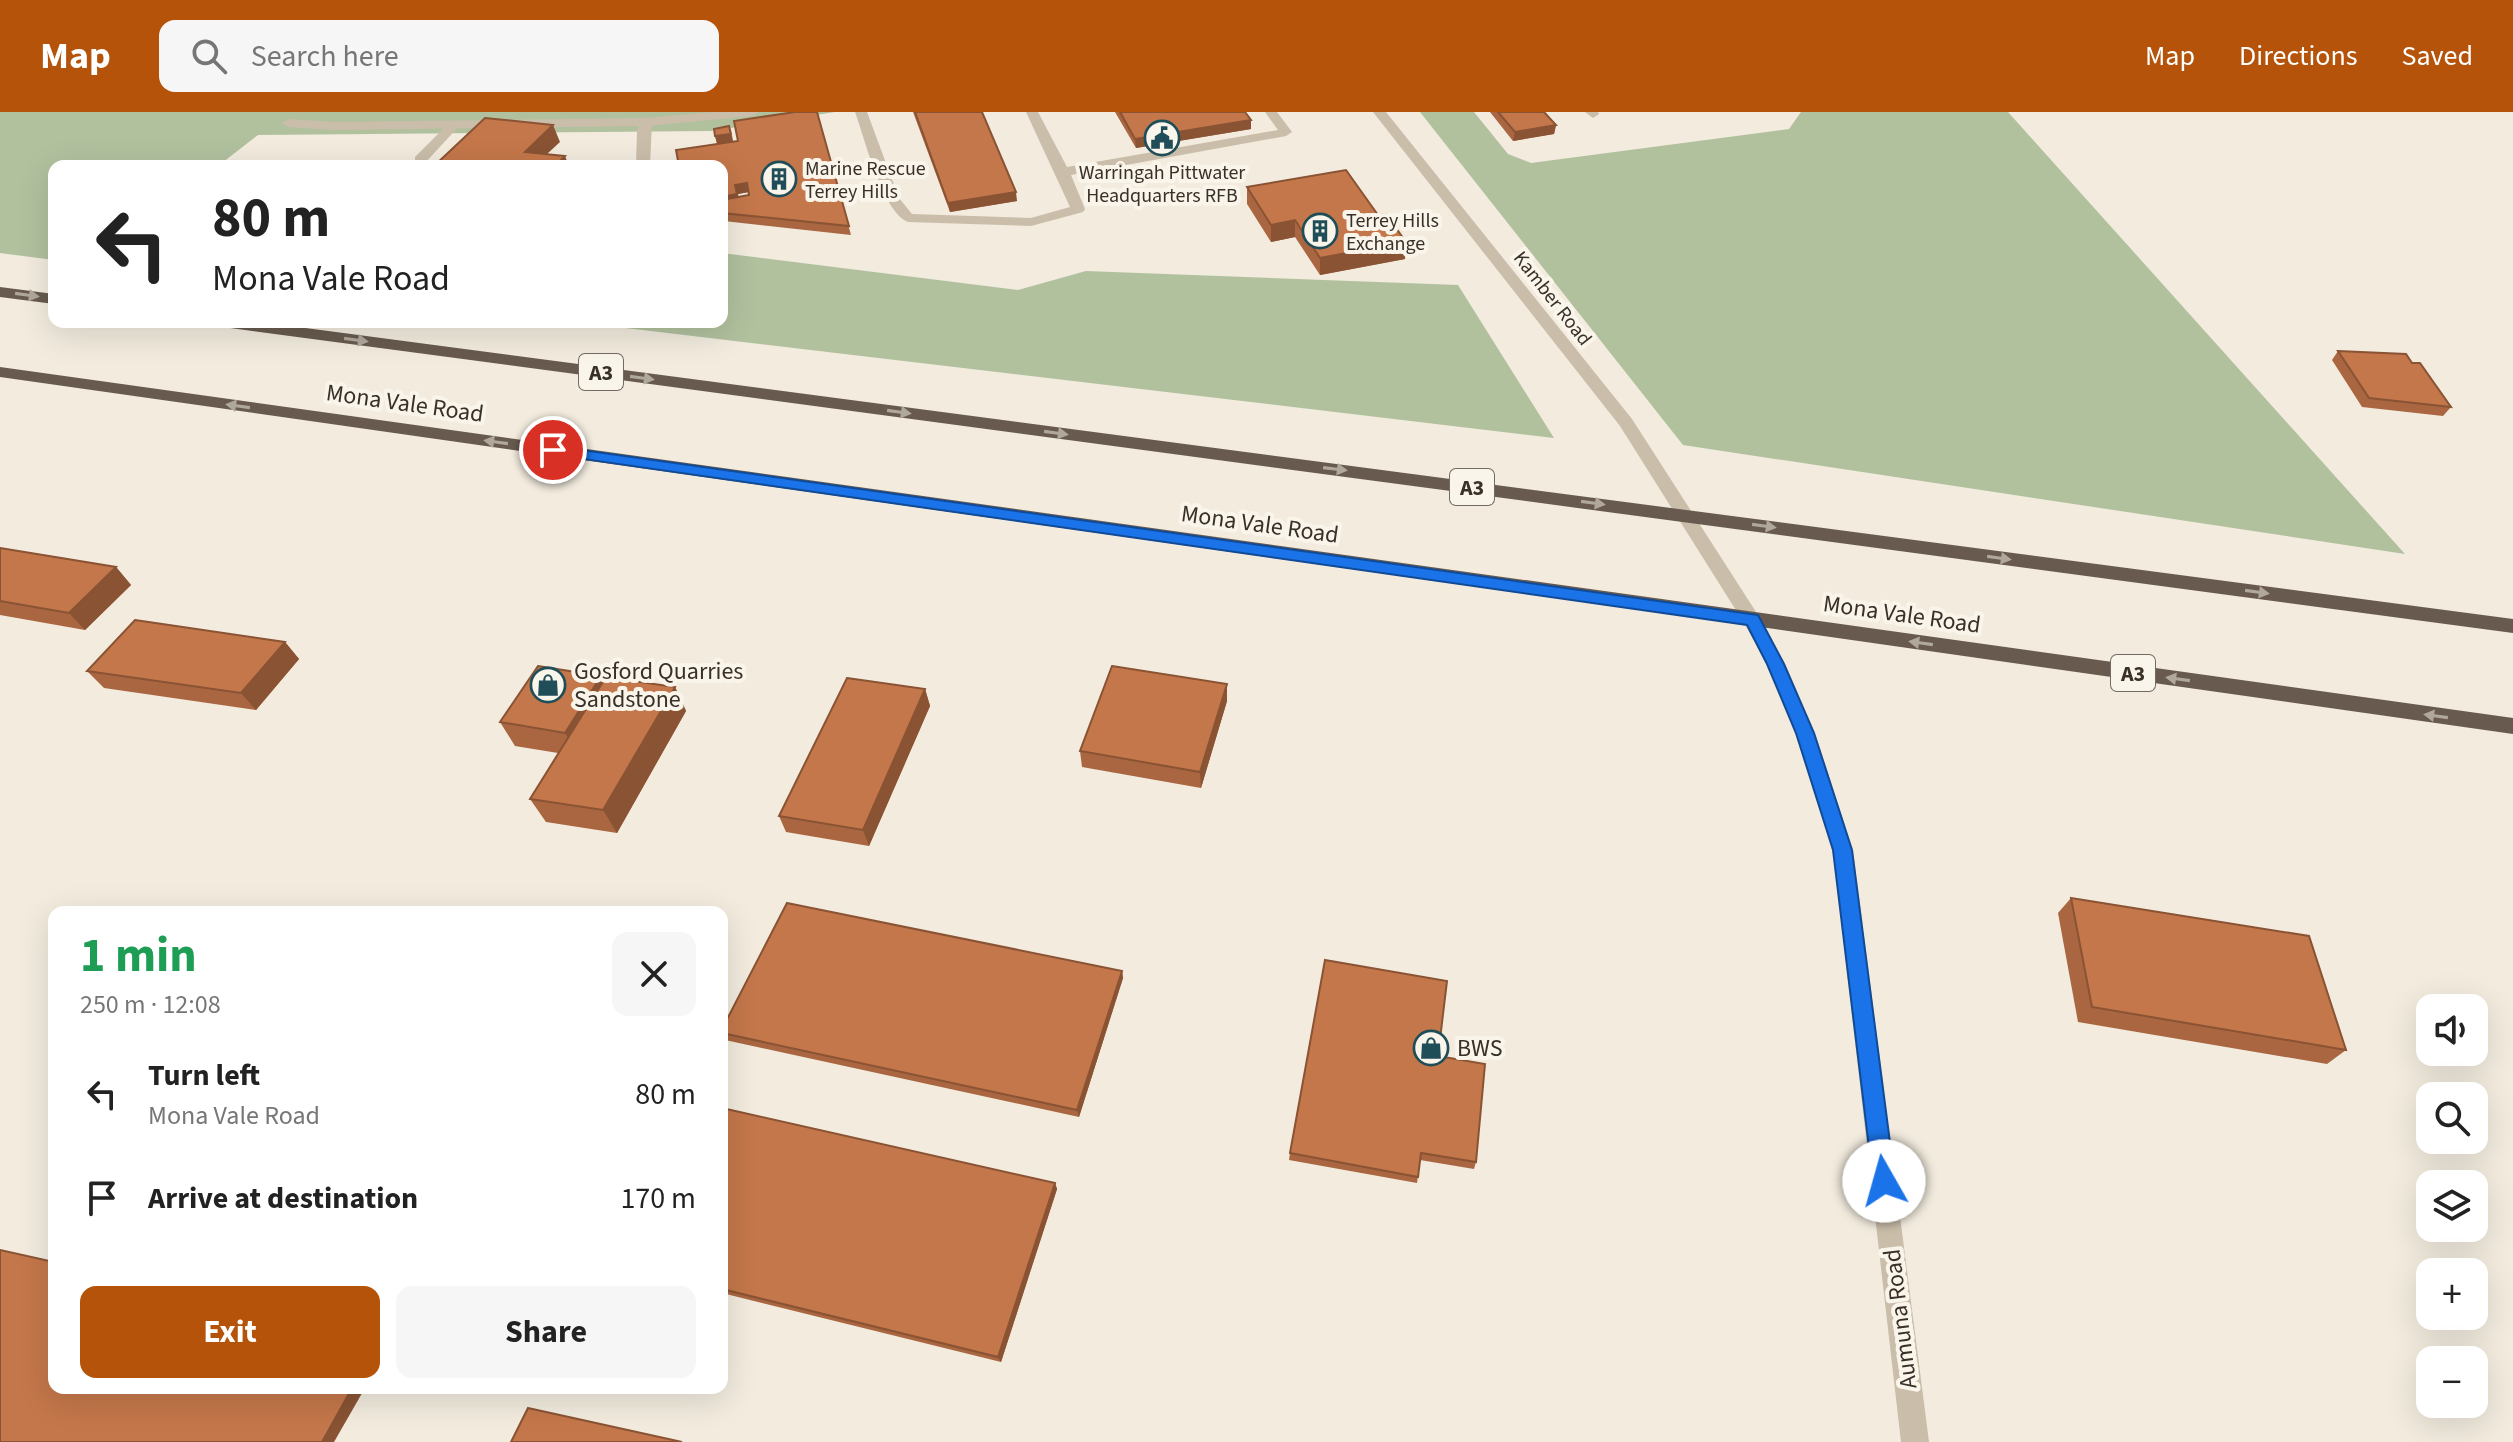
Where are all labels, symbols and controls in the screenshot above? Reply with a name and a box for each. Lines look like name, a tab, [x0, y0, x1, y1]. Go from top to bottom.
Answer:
search box	[159, 20, 719, 92]
text: Map	[40, 29, 111, 83]
icon: search	[187, 34, 231, 78]
text: Search here	[251, 35, 399, 78]
text: Map	[2145, 36, 2195, 76]
text: Directions	[2239, 36, 2358, 76]
text: Saved	[2402, 36, 2473, 76]
public building icon: Warringah Pittwater Headquarters RFB	[1143, 119, 1181, 157]
place label: Marine Rescue Terrey Hills	[805, 155, 926, 206]
place label: Warringah Pittwater Headquarters RFB	[1079, 159, 1245, 210]
building icon: Marine Rescue Terrey Hills	[760, 160, 798, 198]
text: 80 m	[212, 179, 330, 258]
icon: left	[80, 192, 184, 296]
place label: Terrey Hills Exchange	[1346, 207, 1439, 258]
building icon: Terrey Hills Exchange	[1301, 212, 1339, 250]
street label: Kamber Road	[1506, 245, 1598, 352]
text: Mona Vale Road	[212, 253, 450, 304]
one-way arrow	[15, 289, 40, 302]
one-way arrow	[344, 333, 369, 346]
road number: A3	[579, 354, 623, 390]
one-way arrow	[630, 371, 655, 384]
street label: Mona Vale Road	[324, 375, 486, 432]
one-way arrow	[225, 399, 250, 412]
one-way arrow	[887, 406, 912, 419]
pin	[519, 416, 587, 484]
one-way arrow	[1044, 427, 1069, 440]
icon: arrive	[531, 428, 575, 472]
one-way arrow	[483, 435, 508, 448]
one-way arrow	[1323, 463, 1348, 476]
road number: A3	[1450, 469, 1494, 505]
street label: Mona Vale Road	[1179, 496, 1341, 553]
one-way arrow	[1581, 497, 1606, 510]
one-way arrow	[1751, 520, 1776, 533]
one-way arrow	[1987, 551, 2012, 564]
street label: Mona Vale Road	[1821, 586, 1983, 643]
one-way arrow	[2245, 586, 2270, 599]
one-way arrow	[1908, 636, 1933, 649]
place label: Gosford Quarries Sandstone	[574, 654, 743, 717]
road number: A3	[2111, 655, 2155, 691]
shop icon: Gosford Quarries Sandstone	[529, 666, 567, 704]
one-way arrow	[2165, 672, 2190, 685]
one-way arrow	[2423, 709, 2448, 722]
text: 1 min	[80, 922, 197, 990]
button: close	[612, 932, 696, 1016]
text: 250 m · 12:08	[80, 986, 221, 1023]
map controls	[2416, 994, 2488, 1418]
button: sound	[2416, 994, 2488, 1066]
shop icon: BWS	[1412, 1029, 1450, 1067]
place label: BWS	[1457, 1031, 1503, 1066]
text: Turn left	[148, 1054, 260, 1097]
icon: left	[80, 1072, 124, 1116]
text: 80 m	[635, 1073, 696, 1116]
button: search	[2416, 1082, 2488, 1154]
text: Mona Vale Road	[148, 1097, 320, 1134]
position arrow	[1842, 1139, 1926, 1223]
button: layers	[2416, 1170, 2488, 1242]
icon: arrive	[80, 1176, 124, 1220]
text: Arrive at destination	[148, 1177, 418, 1220]
text: 170 m	[620, 1177, 696, 1220]
street label: Aumuna Road	[1875, 1247, 1926, 1391]
button: +	[2416, 1258, 2488, 1330]
button: Exit	[80, 1286, 380, 1378]
button: Share	[396, 1286, 696, 1378]
button: −	[2416, 1346, 2488, 1418]

